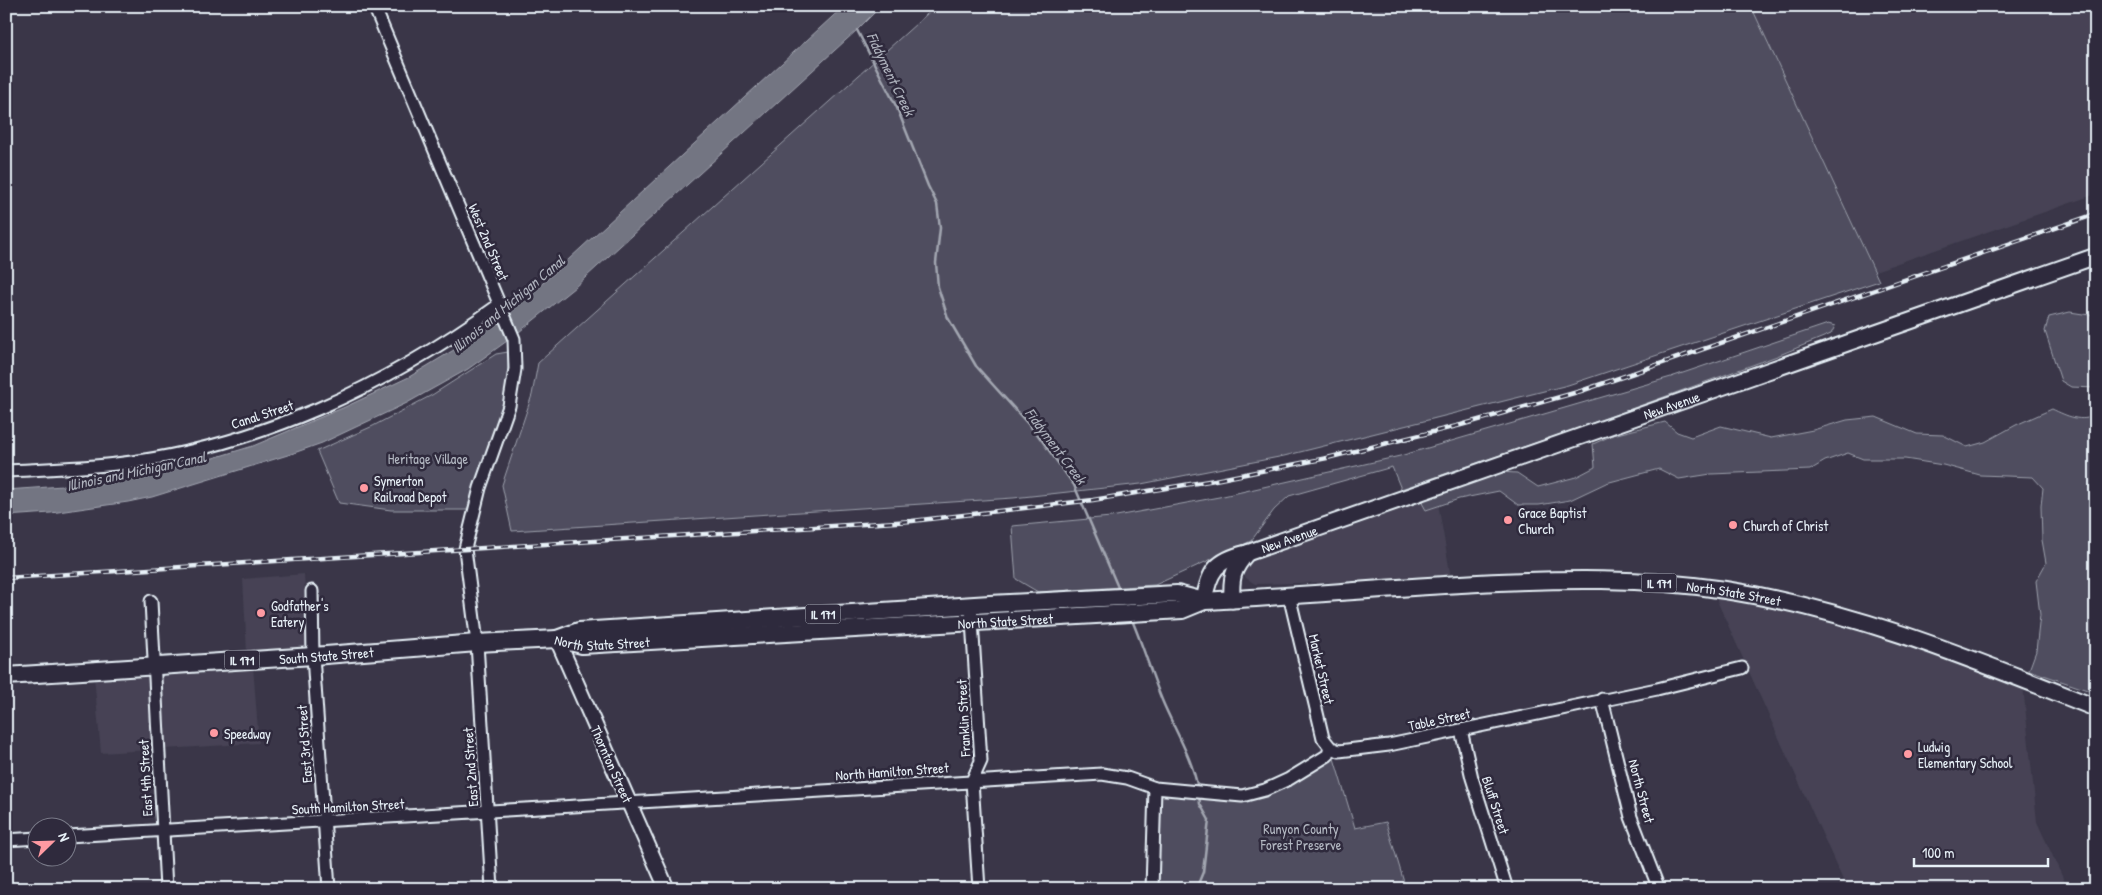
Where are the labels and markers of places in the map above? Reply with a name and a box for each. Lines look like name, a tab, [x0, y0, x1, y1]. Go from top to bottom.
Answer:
place label: Symerton Railroad Depot	[374, 471, 447, 507]
marker: Symerton Railroad Depot	[358, 482, 370, 494]
place label: Grace Baptist Church	[1518, 503, 1587, 538]
marker: Grace Baptist Church	[1502, 514, 1514, 526]
place label: Church of Christ	[1743, 516, 1828, 535]
marker: Church of Christ	[1727, 519, 1739, 531]
place label: Godfather's Eatery	[271, 596, 329, 632]
marker: Godfather's Eatery	[255, 607, 267, 619]
place label: Speedway	[224, 724, 271, 744]
marker: Speedway	[208, 727, 220, 739]
place label: Ludwig Elementary School	[1918, 737, 2013, 773]
marker: Ludwig Elementary School	[1902, 748, 1914, 760]

